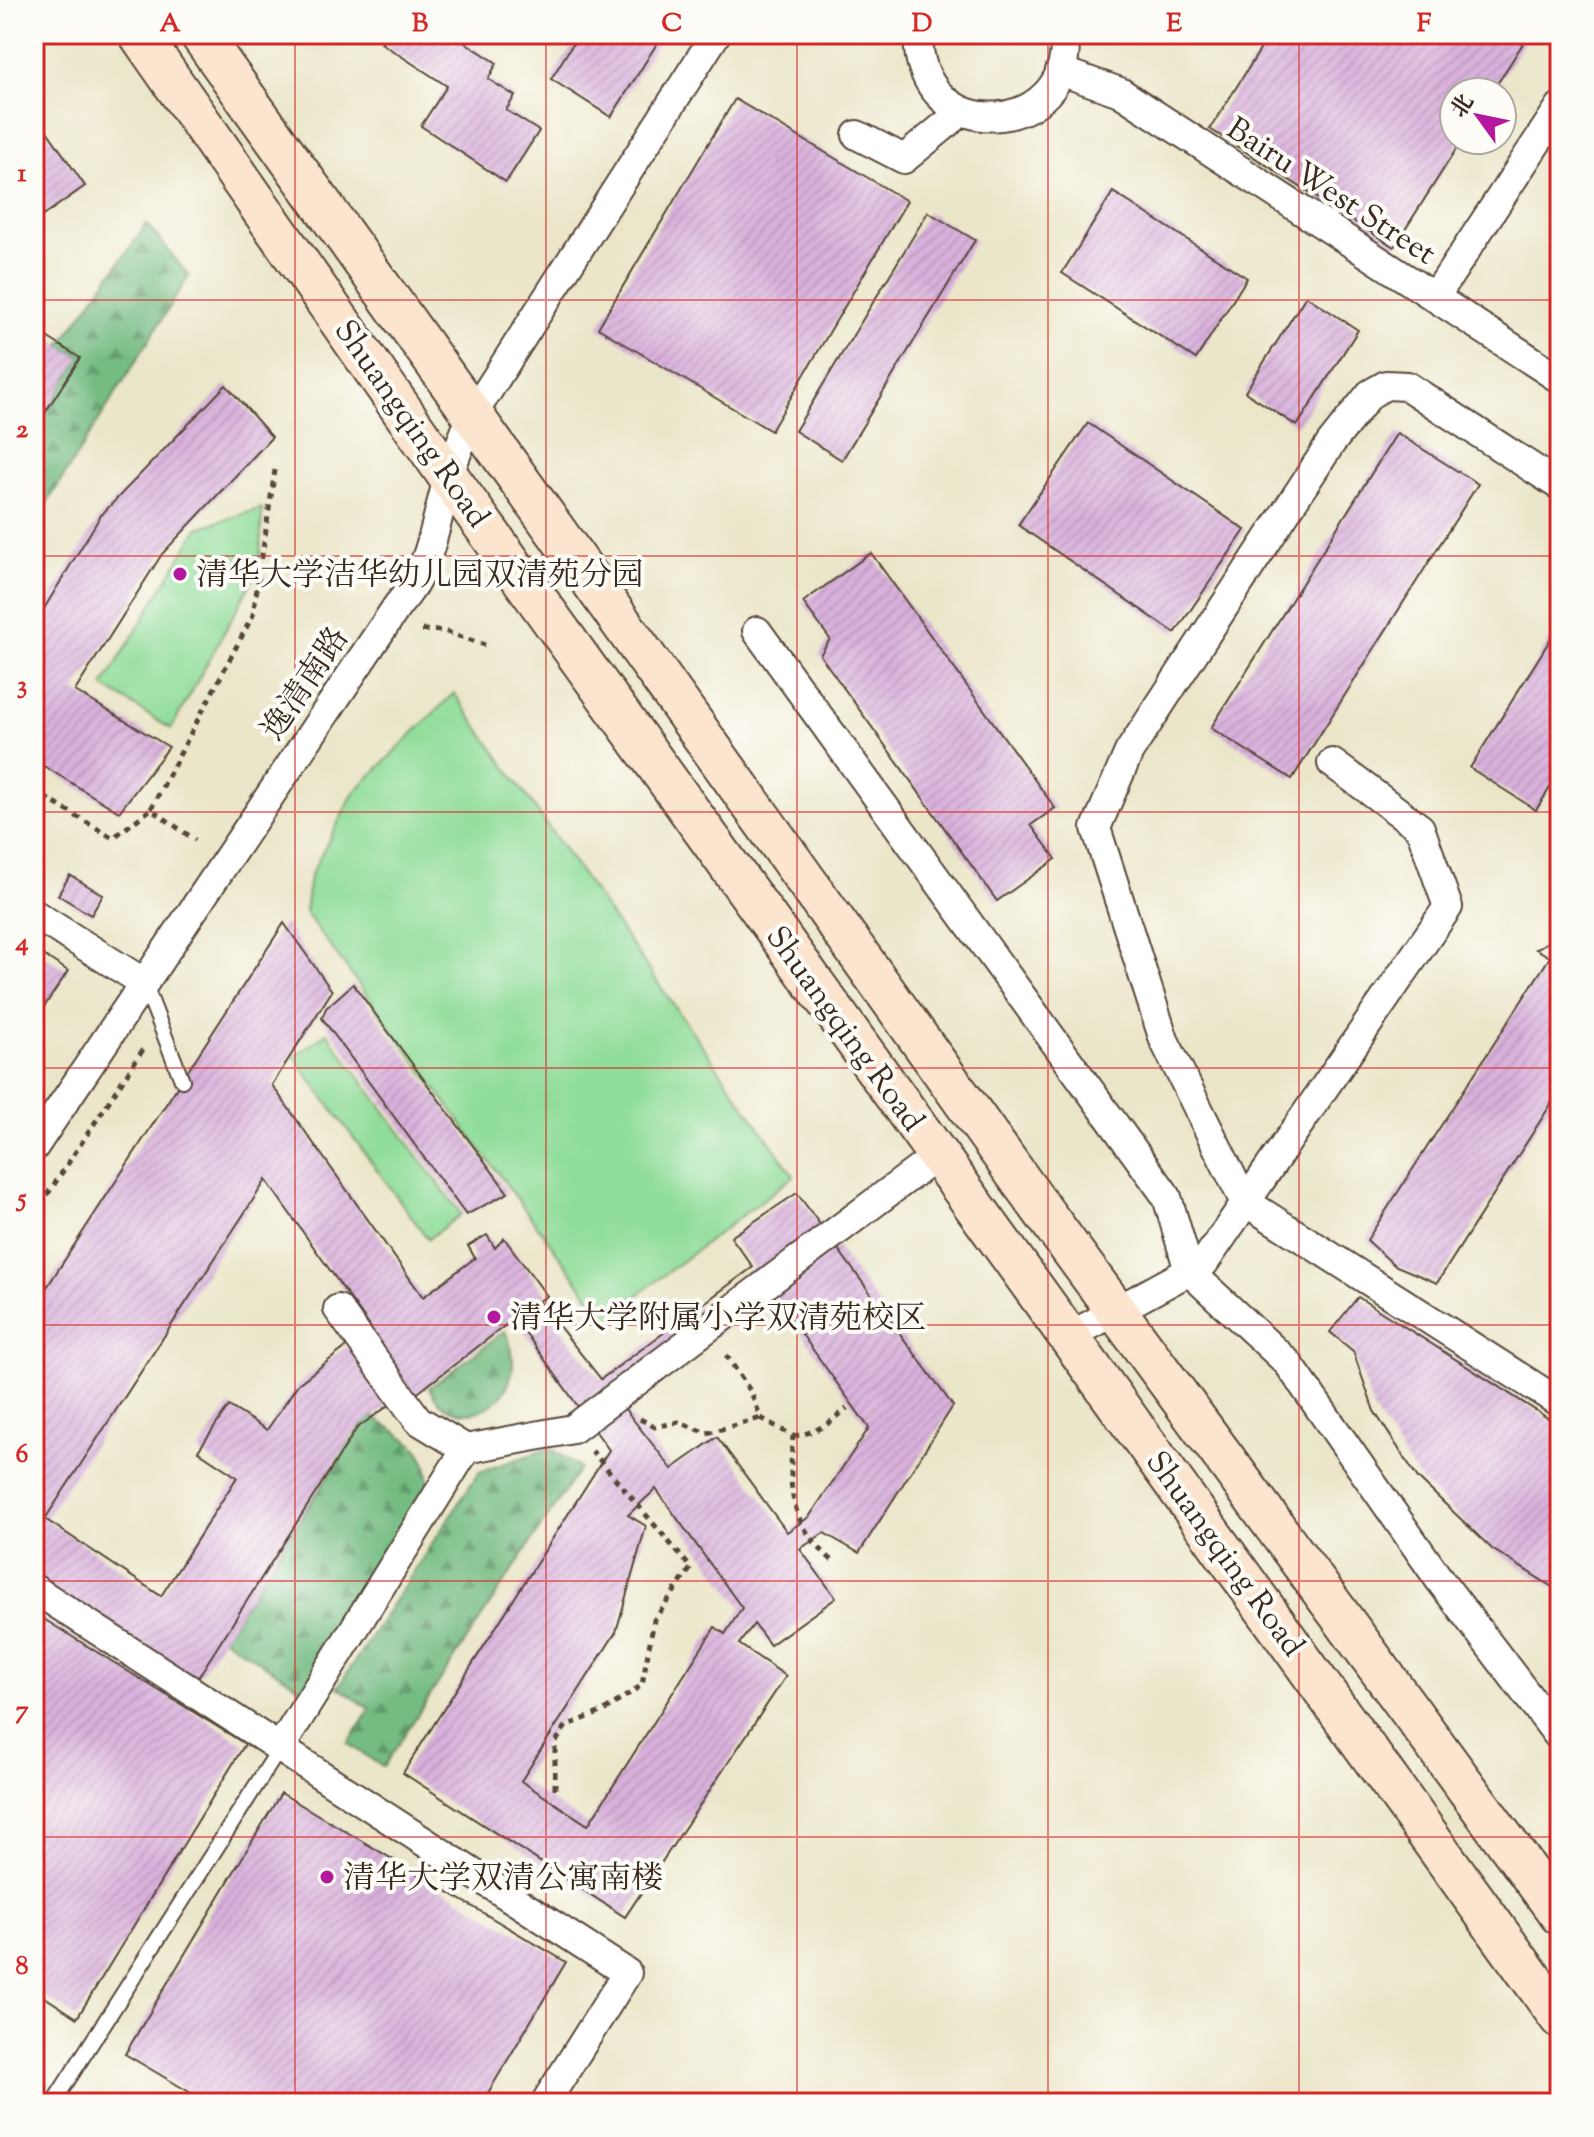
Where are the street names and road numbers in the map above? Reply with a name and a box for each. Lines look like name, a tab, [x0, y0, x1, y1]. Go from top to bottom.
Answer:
street label: Bairu West Street	[1217, 107, 1444, 278]
street label: Shuangqing Road	[322, 311, 500, 538]
street label: 逸清南路	[252, 619, 361, 751]
street label: Shuangqing Road	[753, 917, 934, 1142]
street label: Shuangqing Road	[1133, 1442, 1314, 1667]

